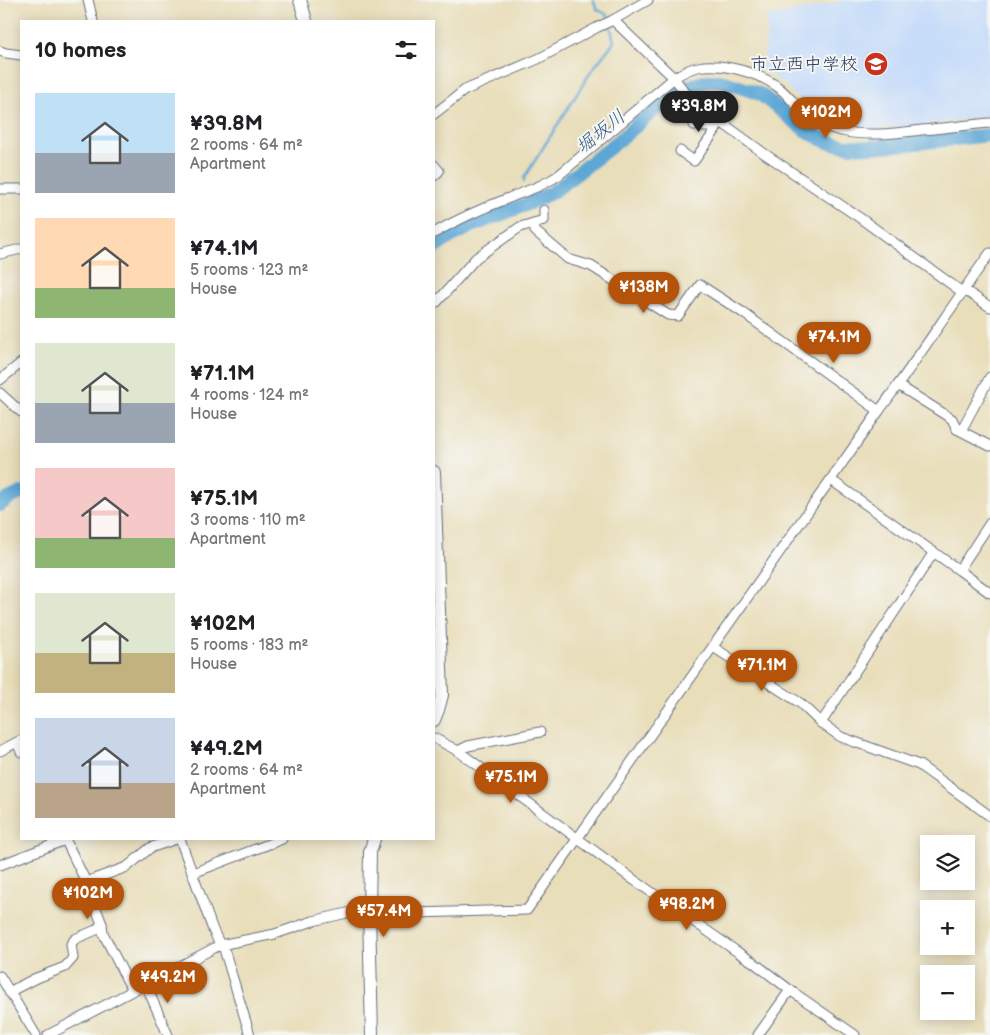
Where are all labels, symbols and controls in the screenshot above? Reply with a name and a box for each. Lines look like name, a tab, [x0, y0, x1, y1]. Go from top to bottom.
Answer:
icon: filters	[392, 36, 420, 64]
text: 10 homes	[35, 38, 126, 63]
school or university icon: 市立西中学校	[863, 51, 889, 77]
place label: 市立西中学校	[750, 54, 858, 75]
pin: ¥39.8M	[658, 90, 740, 133]
pin: ¥102M	[791, 96, 861, 139]
text: ¥39.8M	[671, 97, 727, 116]
text: ¥102M	[801, 103, 851, 122]
water label: 堀坂川	[572, 105, 630, 159]
text: ¥39.8M	[190, 111, 263, 136]
icon: home	[75, 113, 135, 173]
text: 2 rooms · 64 m²	[190, 136, 303, 155]
text: Apartment	[190, 155, 266, 174]
text: ¥74.1M	[190, 236, 258, 261]
icon: home	[75, 238, 135, 298]
text: 5 rooms · 123 m²	[190, 261, 308, 280]
pin: ¥138M	[609, 272, 679, 314]
text: ¥138M	[619, 278, 669, 297]
text: House	[190, 280, 237, 299]
pin: ¥74.1M	[793, 322, 875, 364]
text: ¥74.1M	[808, 328, 860, 347]
text: ¥71.1M	[190, 361, 255, 386]
icon: home	[75, 363, 135, 423]
text: 4 rooms · 124 m²	[190, 386, 309, 405]
text: House	[190, 405, 237, 424]
text: ¥75.1M	[190, 486, 258, 511]
icon: home	[75, 488, 135, 548]
text: 3 rooms · 110 m²	[190, 511, 306, 530]
text: Apartment	[190, 530, 266, 549]
text: ¥102M	[190, 611, 256, 636]
icon: home	[75, 613, 135, 673]
text: 5 rooms · 183 m²	[190, 636, 309, 655]
pin: ¥71.1M	[721, 650, 803, 692]
text: House	[190, 655, 237, 674]
text: ¥71.1M	[737, 656, 787, 675]
text: ¥49.2M	[190, 736, 263, 761]
icon: home	[75, 738, 135, 798]
text: 2 rooms · 64 m²	[190, 761, 303, 780]
pin: ¥75.1M	[470, 762, 552, 804]
text: ¥75.1M	[485, 768, 537, 787]
text: Apartment	[190, 780, 266, 799]
map controls	[920, 835, 975, 1020]
button: layers	[920, 835, 975, 890]
pin: ¥102M	[53, 878, 123, 920]
text: ¥102M	[63, 884, 113, 903]
pin: ¥98.2M	[646, 888, 728, 931]
text: ¥98.2M	[659, 895, 715, 914]
pin: ¥57.4M	[343, 896, 425, 938]
button: +	[920, 900, 975, 955]
text: ¥57.4M	[357, 902, 411, 921]
pin: ¥49.2M	[127, 962, 209, 1004]
button: −	[920, 965, 975, 1020]
text: ¥49.2M	[140, 968, 196, 987]

